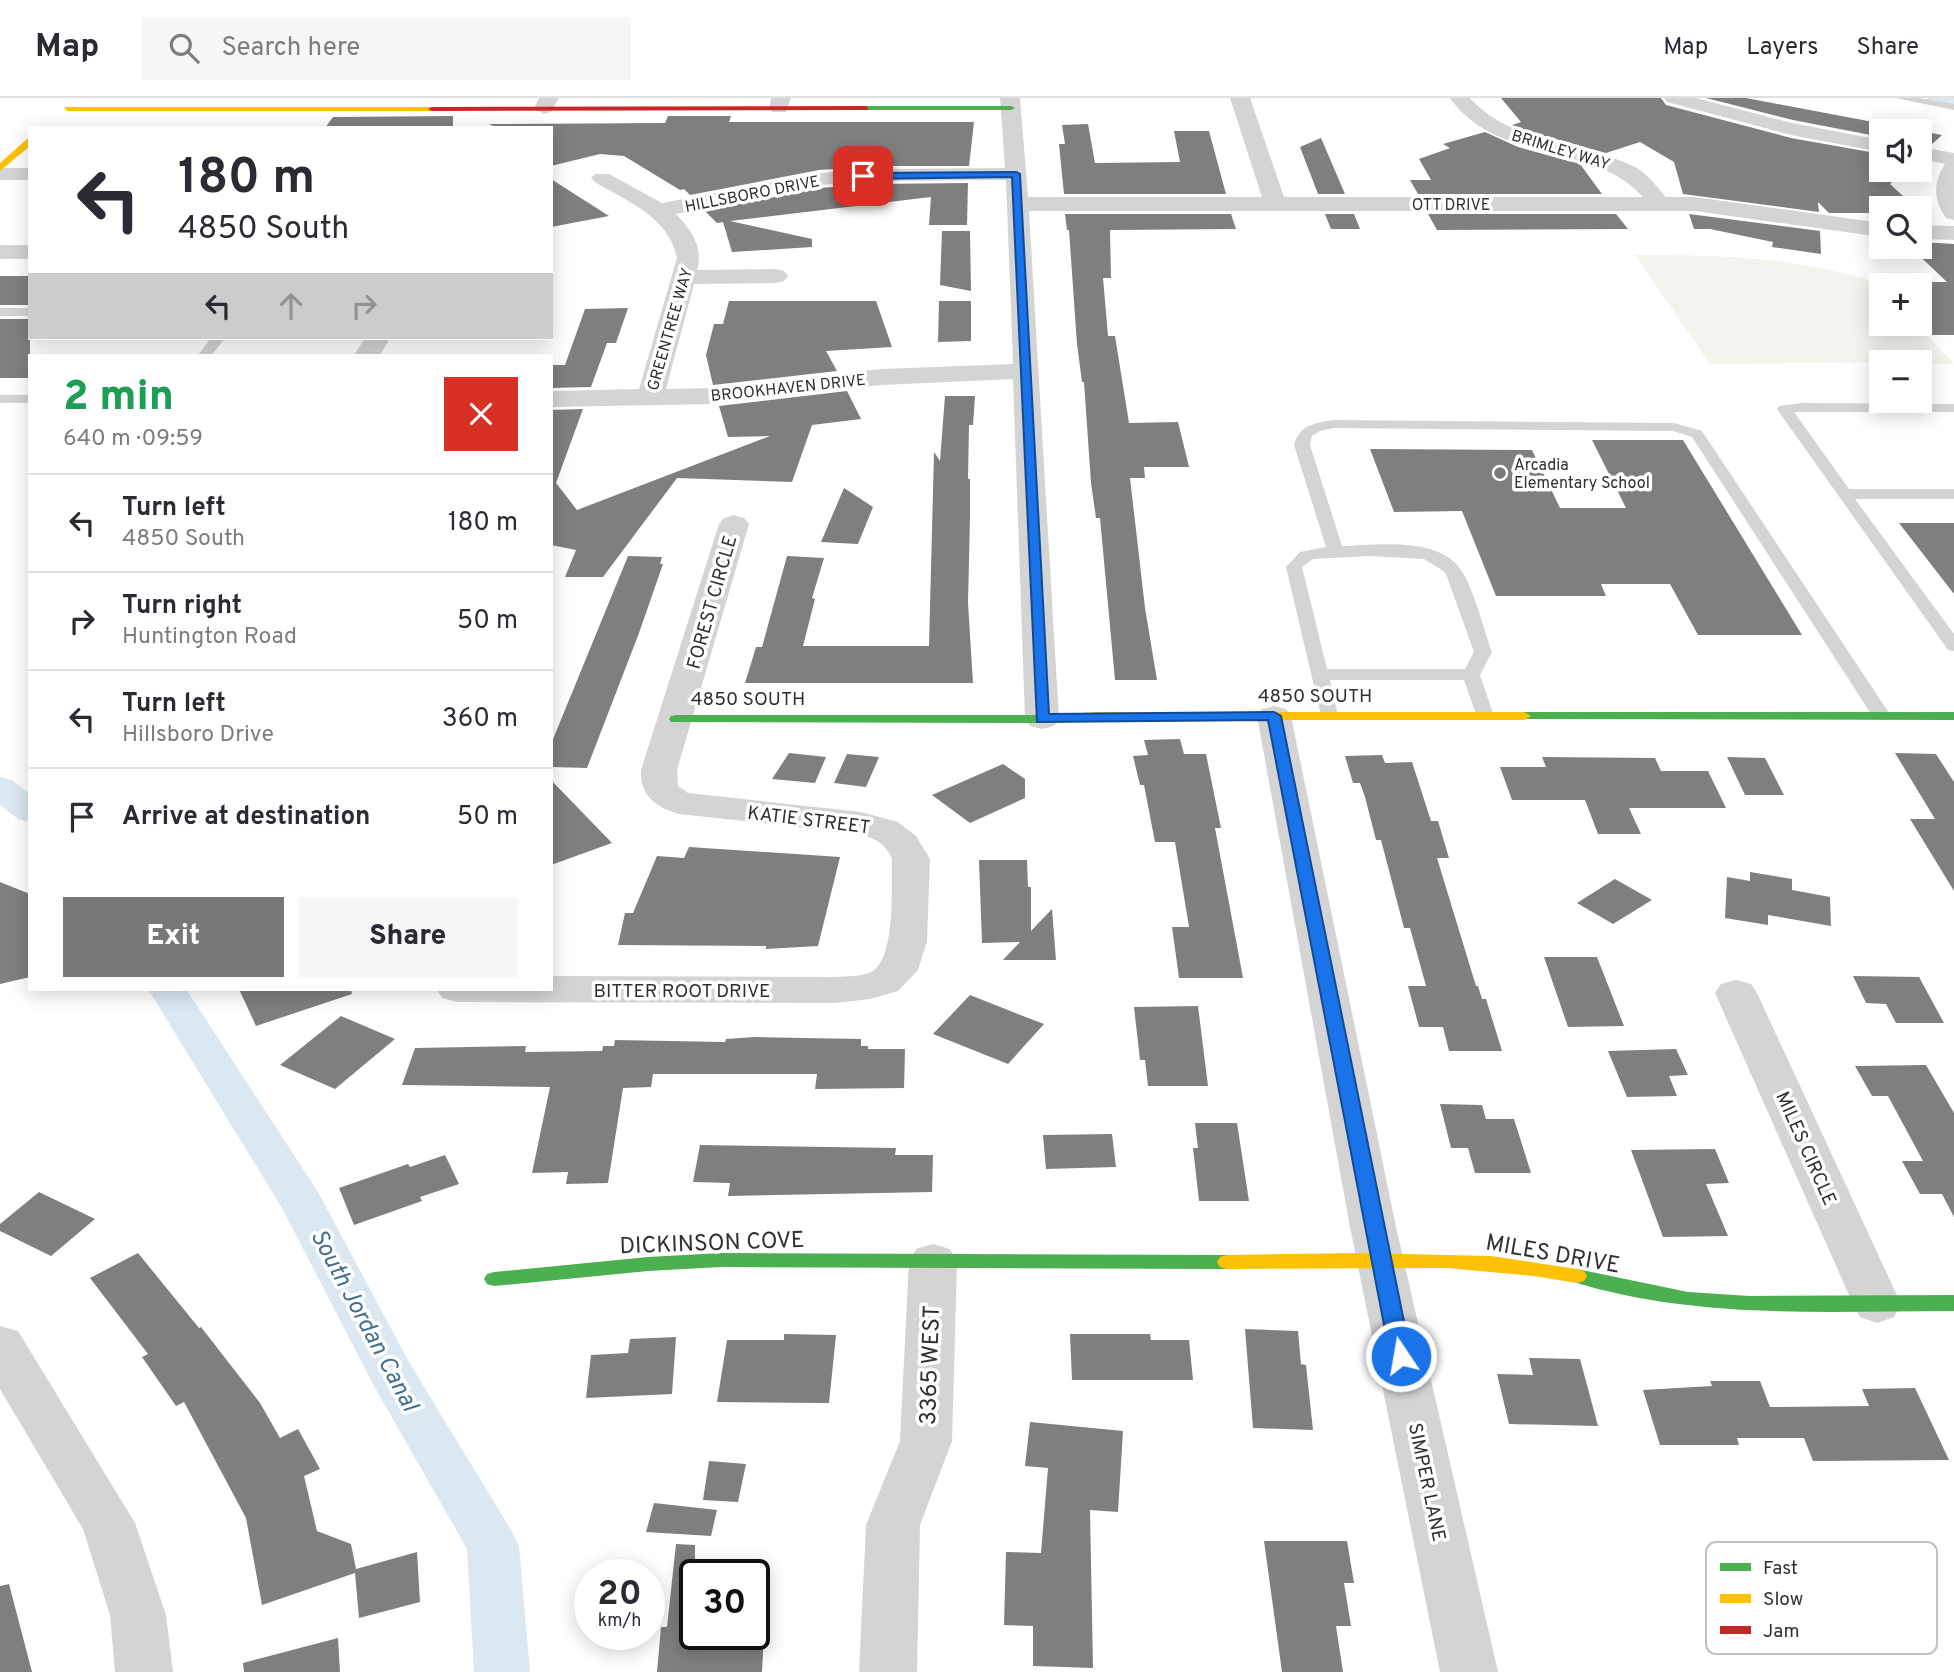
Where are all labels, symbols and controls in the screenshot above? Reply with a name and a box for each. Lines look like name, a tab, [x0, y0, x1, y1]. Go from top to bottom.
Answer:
search box	[141, 17, 631, 80]
text: Map	[35, 27, 99, 69]
icon: search	[165, 29, 203, 67]
text: Search here	[221, 32, 360, 65]
text: Map	[1663, 33, 1708, 63]
text: Layers	[1746, 33, 1818, 63]
text: Share	[1856, 33, 1919, 63]
map controls	[1869, 119, 1932, 413]
button: sound	[1869, 119, 1932, 182]
street label: BRIMLEY WAY	[1509, 126, 1612, 175]
pin	[833, 146, 893, 206]
text: 180 m	[178, 149, 315, 211]
icon: left	[63, 154, 154, 245]
icon: arrive	[844, 157, 882, 195]
street label: HILLSBORO DRIVE	[683, 172, 821, 218]
street label: OTT DRIVE	[1412, 196, 1490, 216]
button: search	[1869, 196, 1932, 259]
text: 4850 South	[178, 210, 349, 250]
street label: GREENTREE WAY	[644, 266, 698, 393]
button: +	[1869, 273, 1932, 336]
icon: left	[199, 287, 237, 325]
icon: ahead	[272, 287, 310, 325]
icon: right	[345, 287, 383, 325]
button: −	[1869, 350, 1932, 413]
street label: BROOKHAVEN DRIVE	[710, 371, 867, 407]
text: 2 min	[63, 372, 174, 425]
button: close	[444, 377, 518, 451]
text: 640 m · 09:59	[63, 425, 203, 454]
place label: Arcadia Elementary School	[1514, 456, 1650, 494]
marker: Arcadia Elementary School	[1492, 465, 1508, 481]
text: Turn left	[122, 492, 226, 525]
icon: left	[63, 504, 101, 542]
text: 180 m	[448, 507, 518, 540]
text: 4850 South	[122, 525, 245, 554]
street label: FOREST CIRCLE	[682, 533, 743, 672]
text: Turn right	[122, 590, 242, 623]
icon: right	[63, 602, 101, 640]
text: 50 m	[457, 605, 518, 638]
text: Huntington Road	[122, 623, 297, 652]
street label: 4850 SOUTH	[1258, 685, 1372, 709]
text: Turn left	[122, 688, 226, 721]
street label: 4850 SOUTH	[691, 688, 805, 712]
icon: left	[63, 700, 101, 738]
text: 360 m	[442, 703, 518, 736]
text: Hillsboro Drive	[122, 721, 274, 750]
icon: arrive	[63, 798, 101, 836]
text: Arrive at destination	[122, 801, 370, 834]
text: 50 m	[457, 801, 518, 834]
street label: KATIE STREET	[746, 802, 872, 840]
button: Exit	[63, 897, 284, 977]
button: Share	[298, 897, 518, 977]
street label: BITTER ROOT DRIVE	[594, 980, 770, 1004]
street label: MILES CIRCLE	[1769, 1088, 1841, 1209]
water label: South Jordan Canal	[303, 1225, 425, 1419]
street label: DICKINSON COVE	[619, 1227, 805, 1262]
street label: MILES DRIVE	[1483, 1229, 1622, 1282]
street label: 3365 WEST	[915, 1305, 948, 1426]
position arrow	[1364, 1319, 1438, 1393]
street label: SIMPER LANE	[1402, 1421, 1450, 1544]
legend	[1706, 1542, 1937, 1654]
text: Fast	[1763, 1557, 1798, 1581]
speed limit sign: 30	[679, 1559, 770, 1650]
text: 20	[597, 1573, 642, 1617]
text: Slow	[1763, 1588, 1803, 1612]
text: km/h	[598, 1610, 641, 1633]
text: Jam	[1763, 1620, 1800, 1644]

